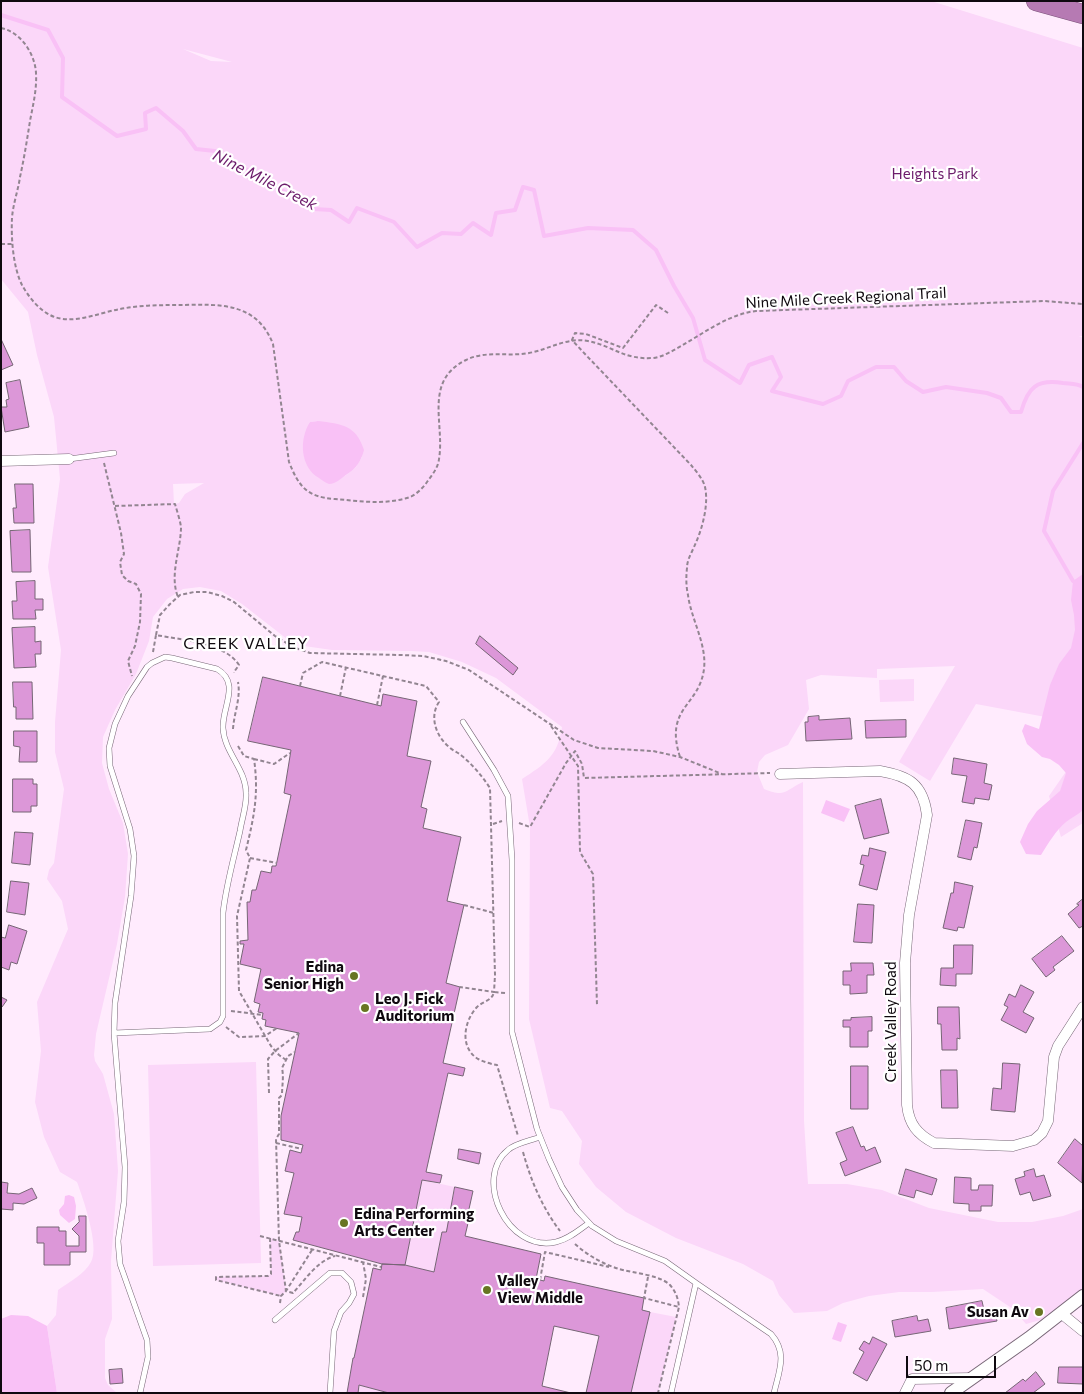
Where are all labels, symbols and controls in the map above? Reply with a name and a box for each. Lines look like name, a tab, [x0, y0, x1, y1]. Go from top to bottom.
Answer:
water label: Nine Mile Creek	[210, 145, 320, 215]
park label: Heights Park	[892, 165, 978, 183]
street label: Nine Mile Creek Regional Trail	[745, 284, 947, 312]
district label: CREEK VALLEY	[182, 634, 310, 654]
place label: Edina Senior High	[264, 958, 344, 993]
street label: Creek Valley Road	[882, 961, 900, 1083]
marker: Edina Senior High	[348, 970, 360, 982]
place label: Leo J. Fick Auditorium	[375, 990, 454, 1025]
marker: Leo J. Fick Auditorium	[359, 1002, 371, 1014]
place label: Edina Performing Arts Center	[354, 1205, 474, 1240]
marker: Edina Performing Arts Center	[338, 1217, 350, 1229]
place label: Valley View Middle	[497, 1272, 583, 1307]
marker: Valley View Middle	[481, 1284, 493, 1296]
place label: Susan Av	[967, 1303, 1029, 1321]
marker: Susan Av	[1033, 1306, 1045, 1318]
scale bar	[909, 1346, 999, 1378]
text: 50 m	[914, 1356, 948, 1374]

